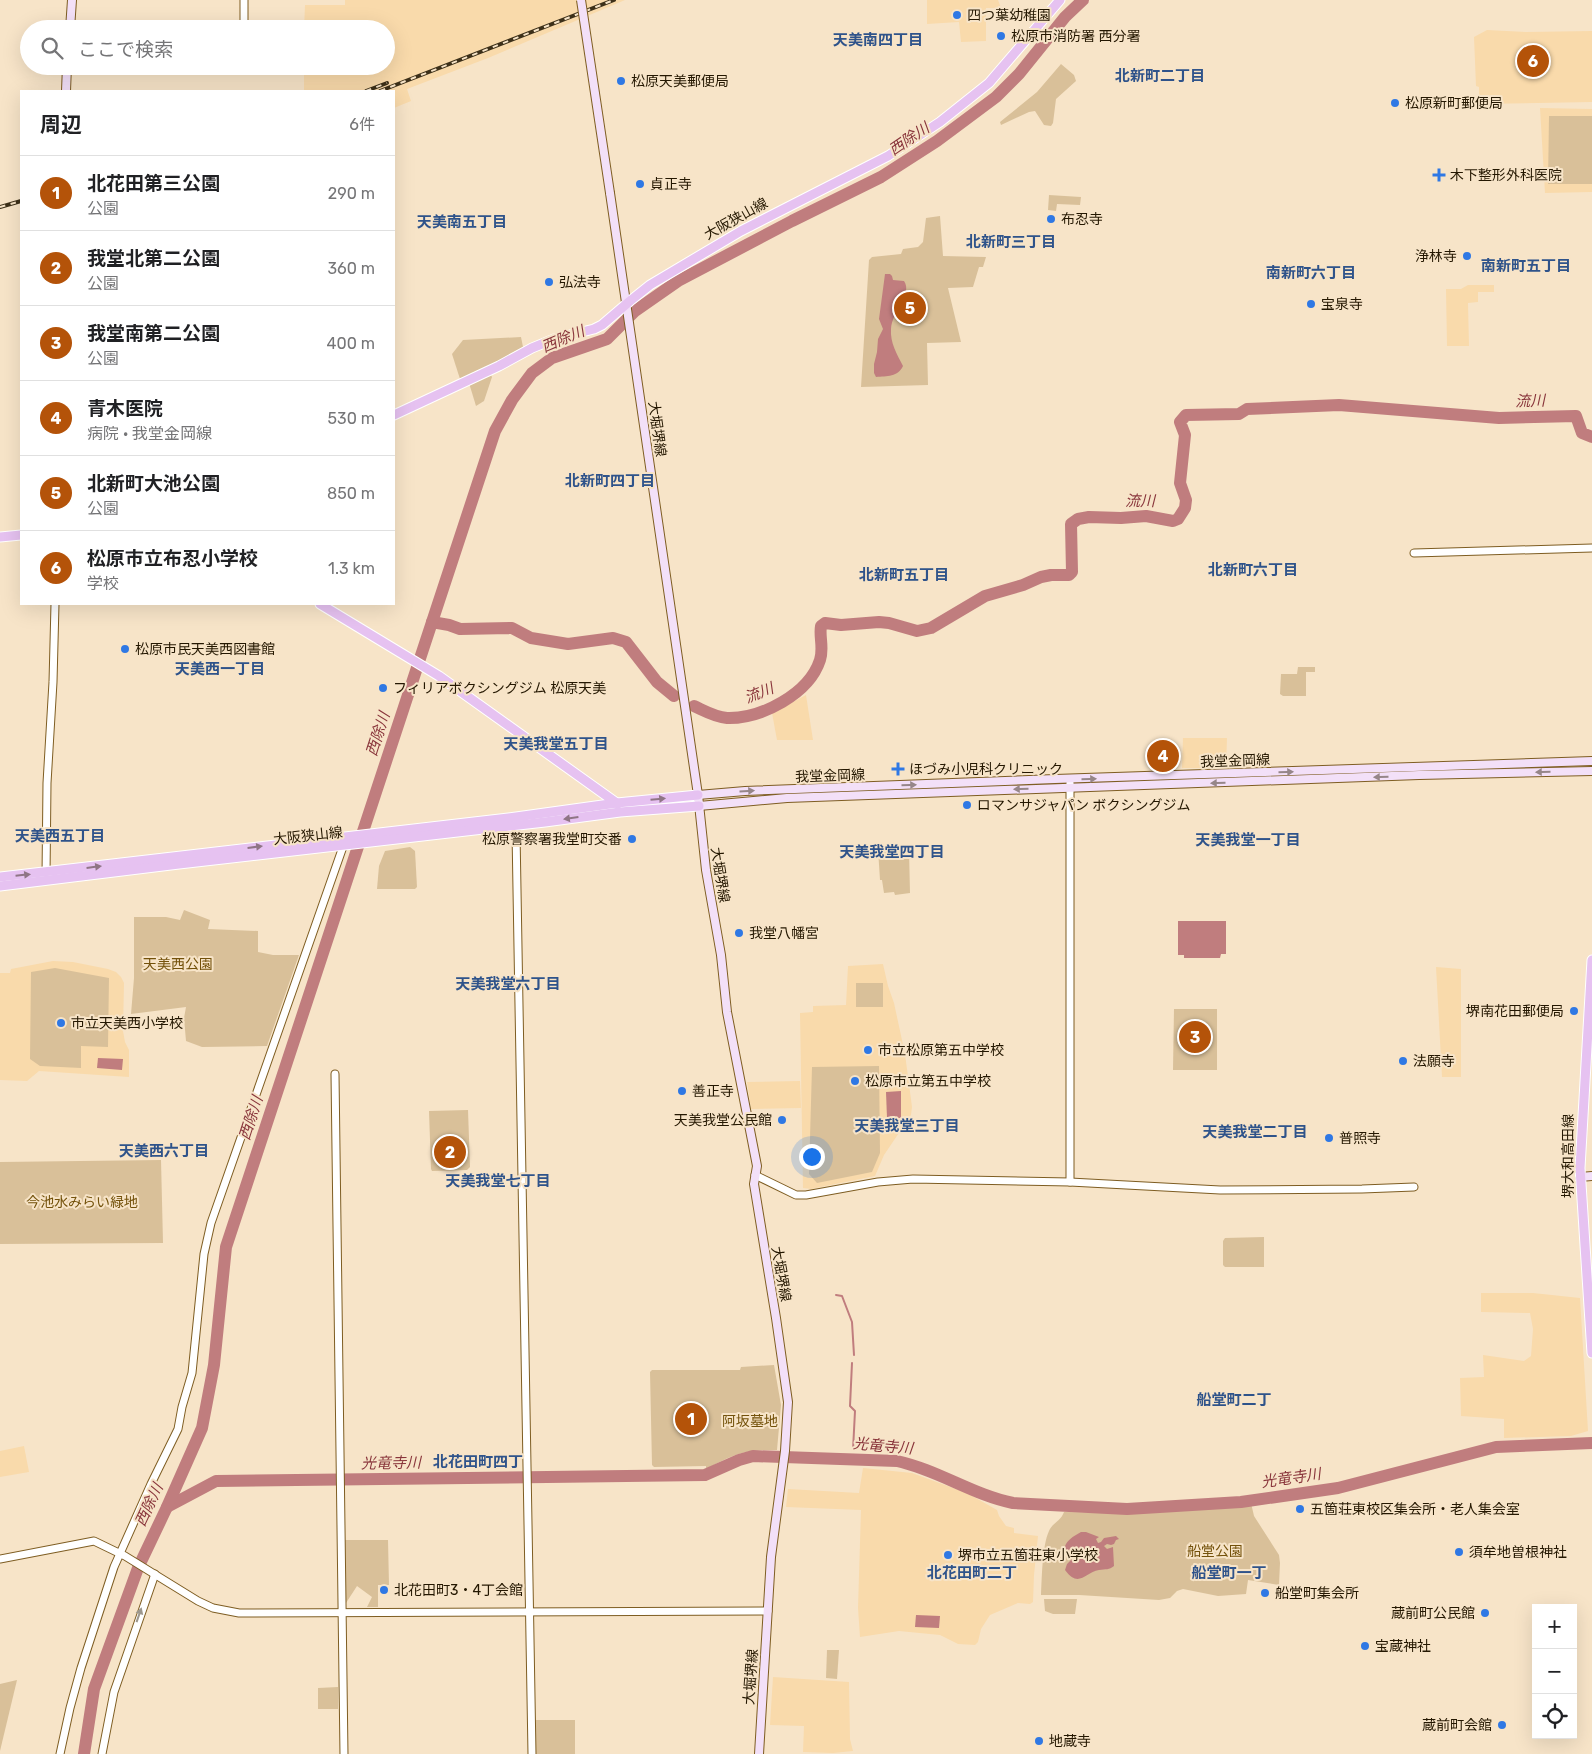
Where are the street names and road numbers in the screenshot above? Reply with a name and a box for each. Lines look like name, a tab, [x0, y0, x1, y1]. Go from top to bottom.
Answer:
street label: 大阪狭山線	[701, 195, 771, 243]
street label: 大堀堺線	[645, 400, 669, 458]
street label: 我堂金岡線	[1200, 751, 1270, 771]
street label: 我堂金岡線	[795, 766, 865, 786]
street label: 大阪狭山線	[272, 824, 344, 848]
street label: 大堀堺線	[707, 846, 733, 904]
street label: 堺大和高田線	[1560, 1114, 1577, 1198]
street label: 大堀堺線	[768, 1245, 794, 1303]
street label: 大堀堺線	[741, 1648, 761, 1706]

